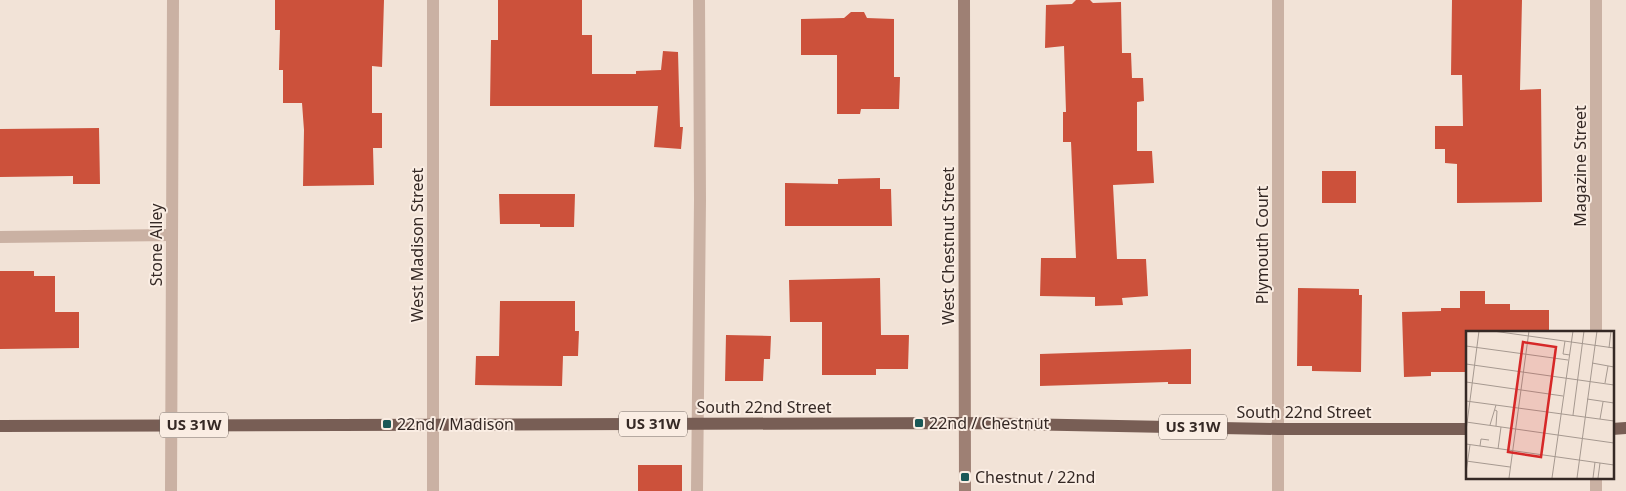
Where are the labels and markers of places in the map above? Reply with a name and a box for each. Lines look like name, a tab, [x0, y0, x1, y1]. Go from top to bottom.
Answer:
place label: 22nd / Chestnut	[929, 412, 1050, 434]
place label: 22nd / Madison	[397, 413, 514, 435]
marker: 22nd / Chestnut	[913, 417, 925, 429]
marker: 22nd / Madison	[381, 418, 393, 430]
place label: Chestnut / 22nd	[975, 466, 1095, 488]
marker: Chestnut / 22nd	[959, 471, 971, 483]

